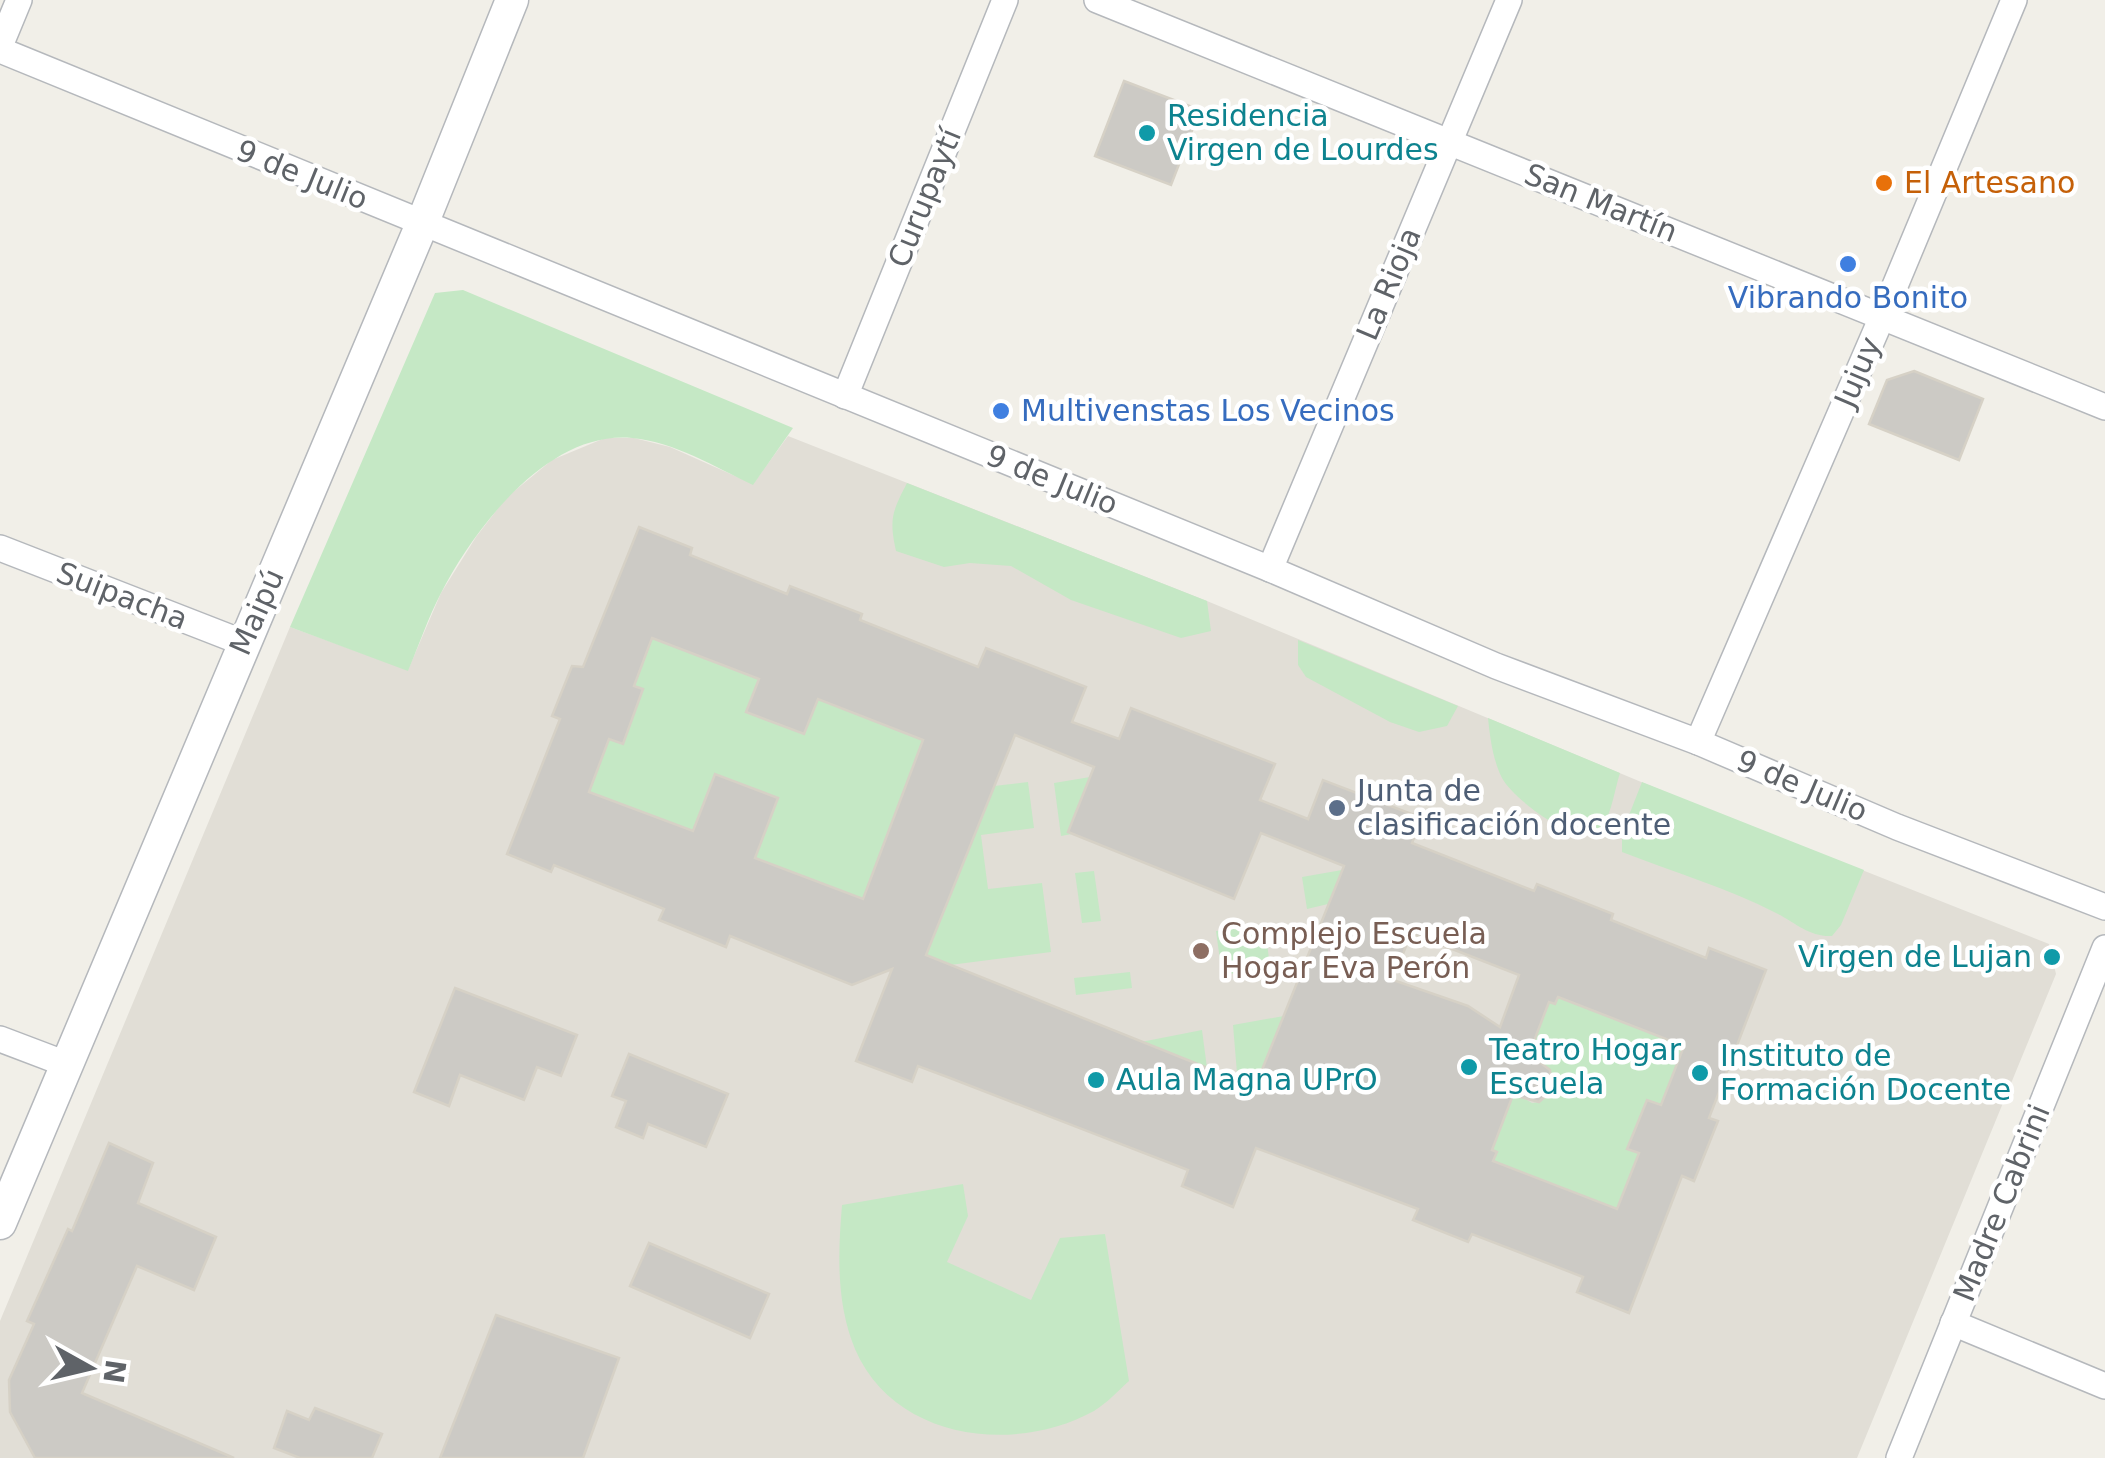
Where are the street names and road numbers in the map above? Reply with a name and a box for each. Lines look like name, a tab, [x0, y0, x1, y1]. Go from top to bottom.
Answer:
street label: Curupaytí	[881, 122, 969, 272]
street label: 9 de Julio	[231, 132, 373, 217]
street label: San Martín	[1520, 156, 1683, 249]
street label: La Rioja	[1349, 222, 1428, 345]
street label: Jujuy	[1826, 331, 1888, 414]
street label: 9 de Julio	[981, 437, 1123, 522]
street label: Suipacha	[52, 555, 193, 637]
street label: Maipú	[222, 563, 291, 660]
street label: 9 de Julio	[1732, 742, 1873, 829]
street label: Madre Cabrini	[1946, 1099, 2057, 1306]

